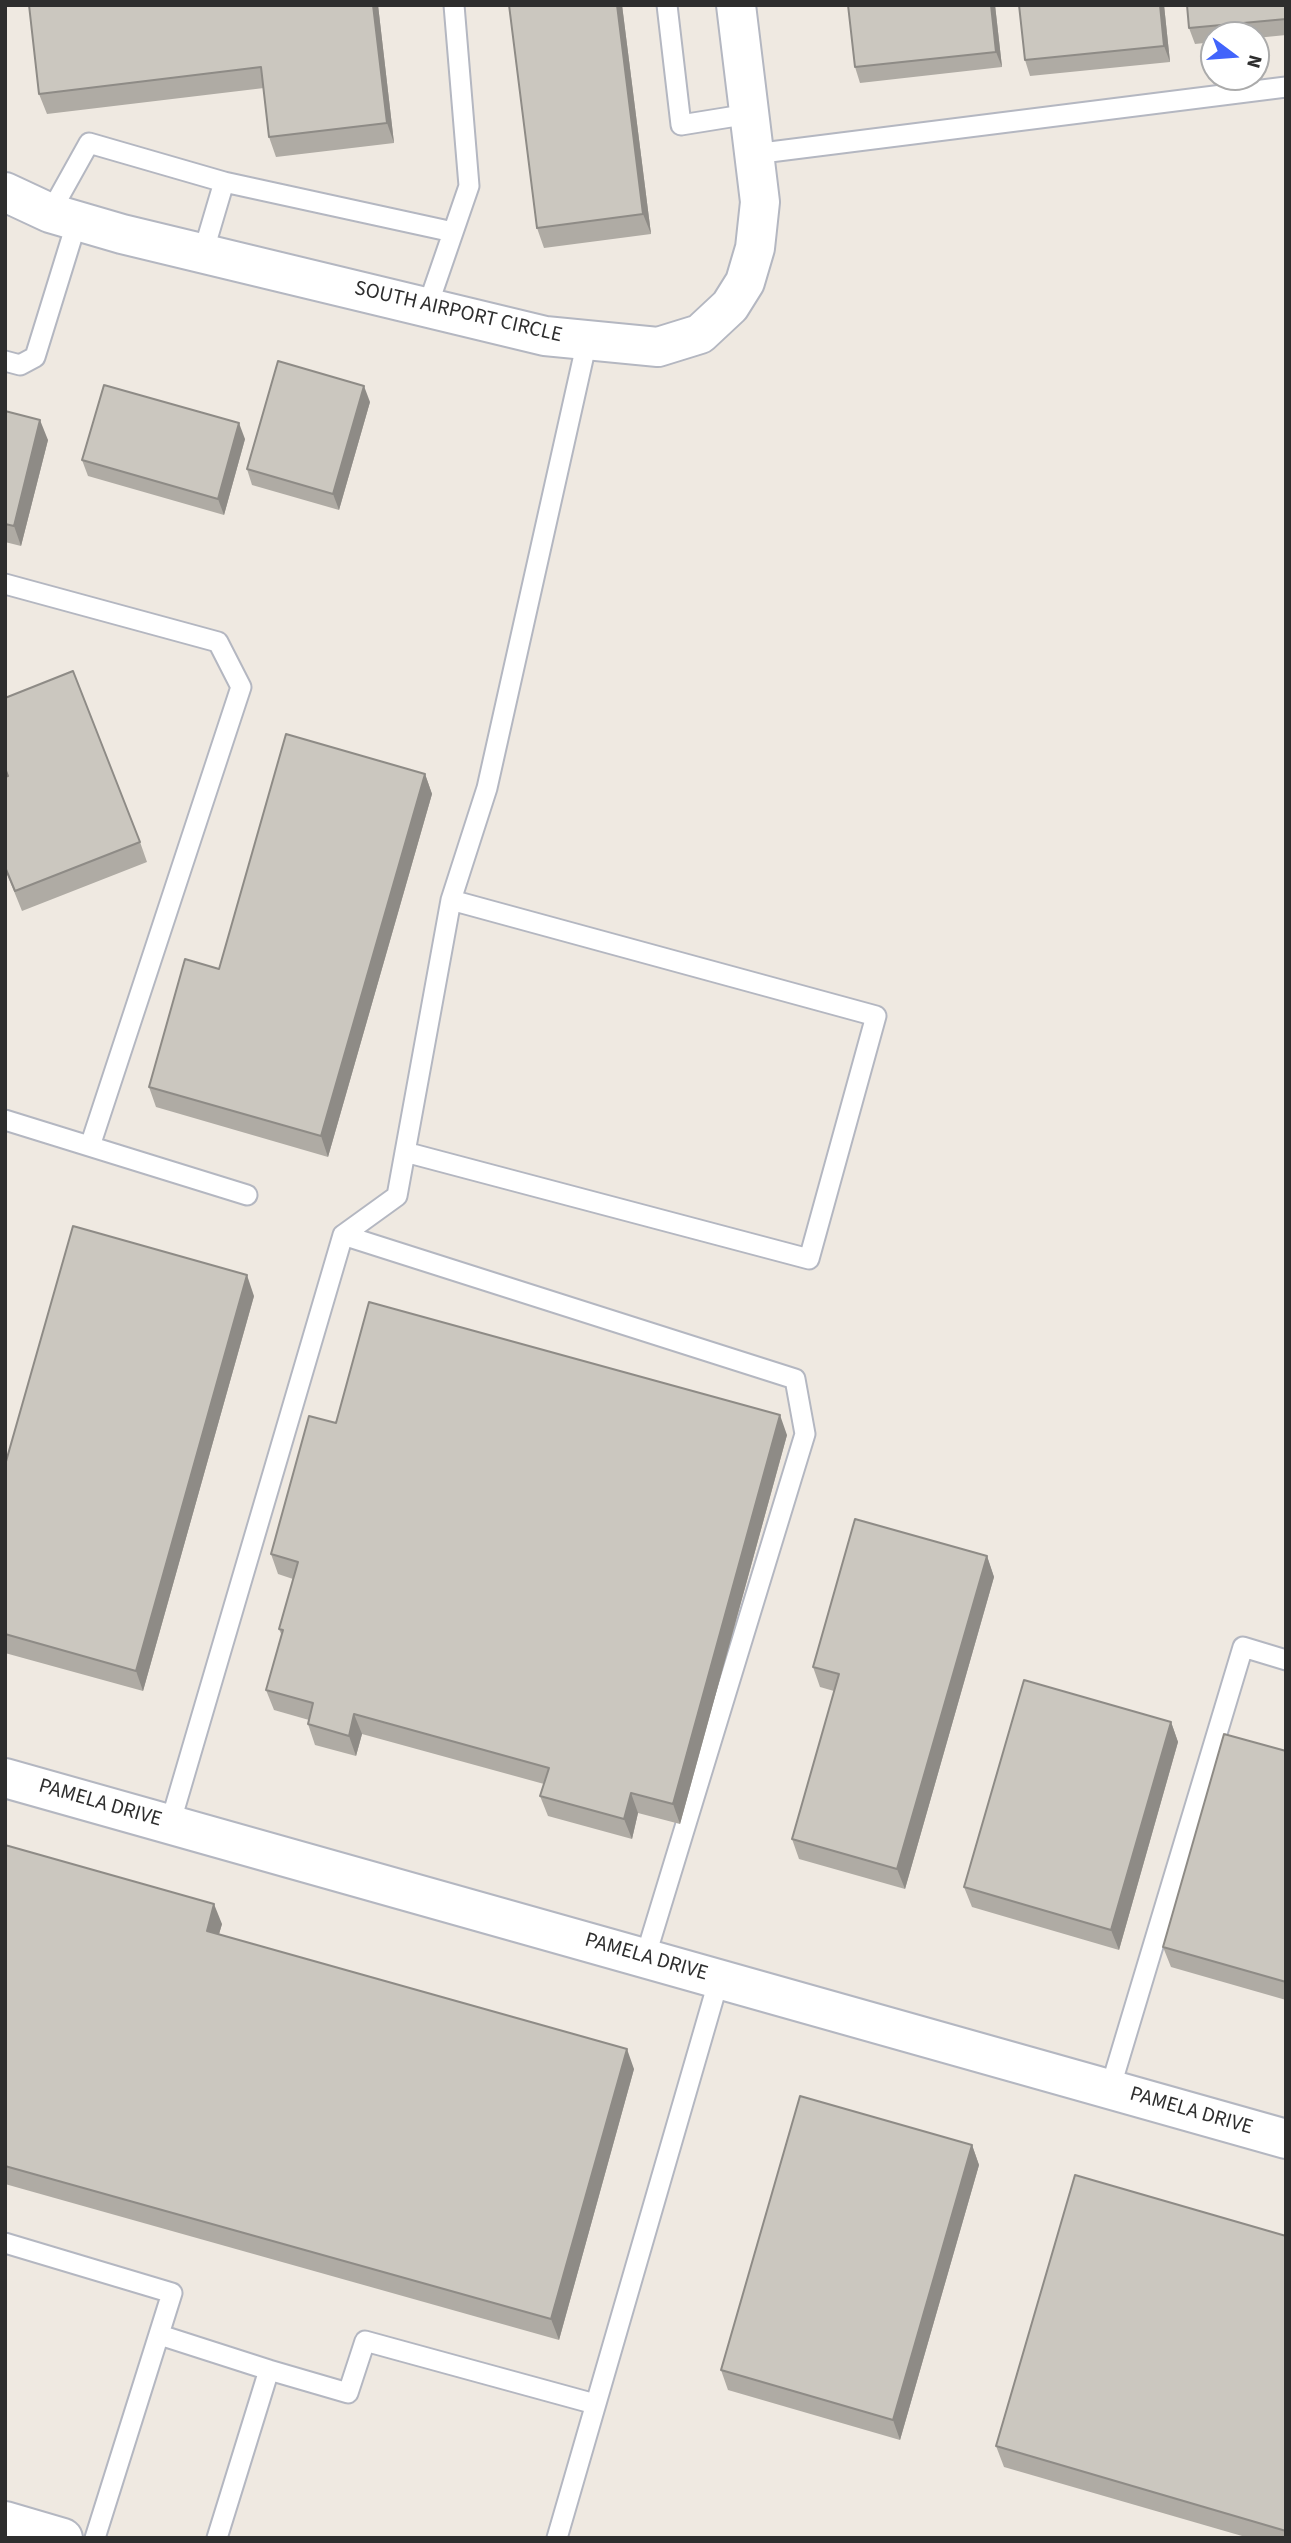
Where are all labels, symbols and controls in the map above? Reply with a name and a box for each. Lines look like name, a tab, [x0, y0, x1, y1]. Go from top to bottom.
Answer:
north arrow	[1200, 21, 1270, 91]
text: N	[1239, 52, 1268, 71]
street label: SOUTH AIRPORT CIRCLE	[352, 277, 564, 349]
street label: PAMELA DRIVE	[36, 1774, 164, 1834]
street label: PAMELA DRIVE	[582, 1928, 710, 1988]
street label: PAMELA DRIVE	[1127, 2082, 1255, 2142]

